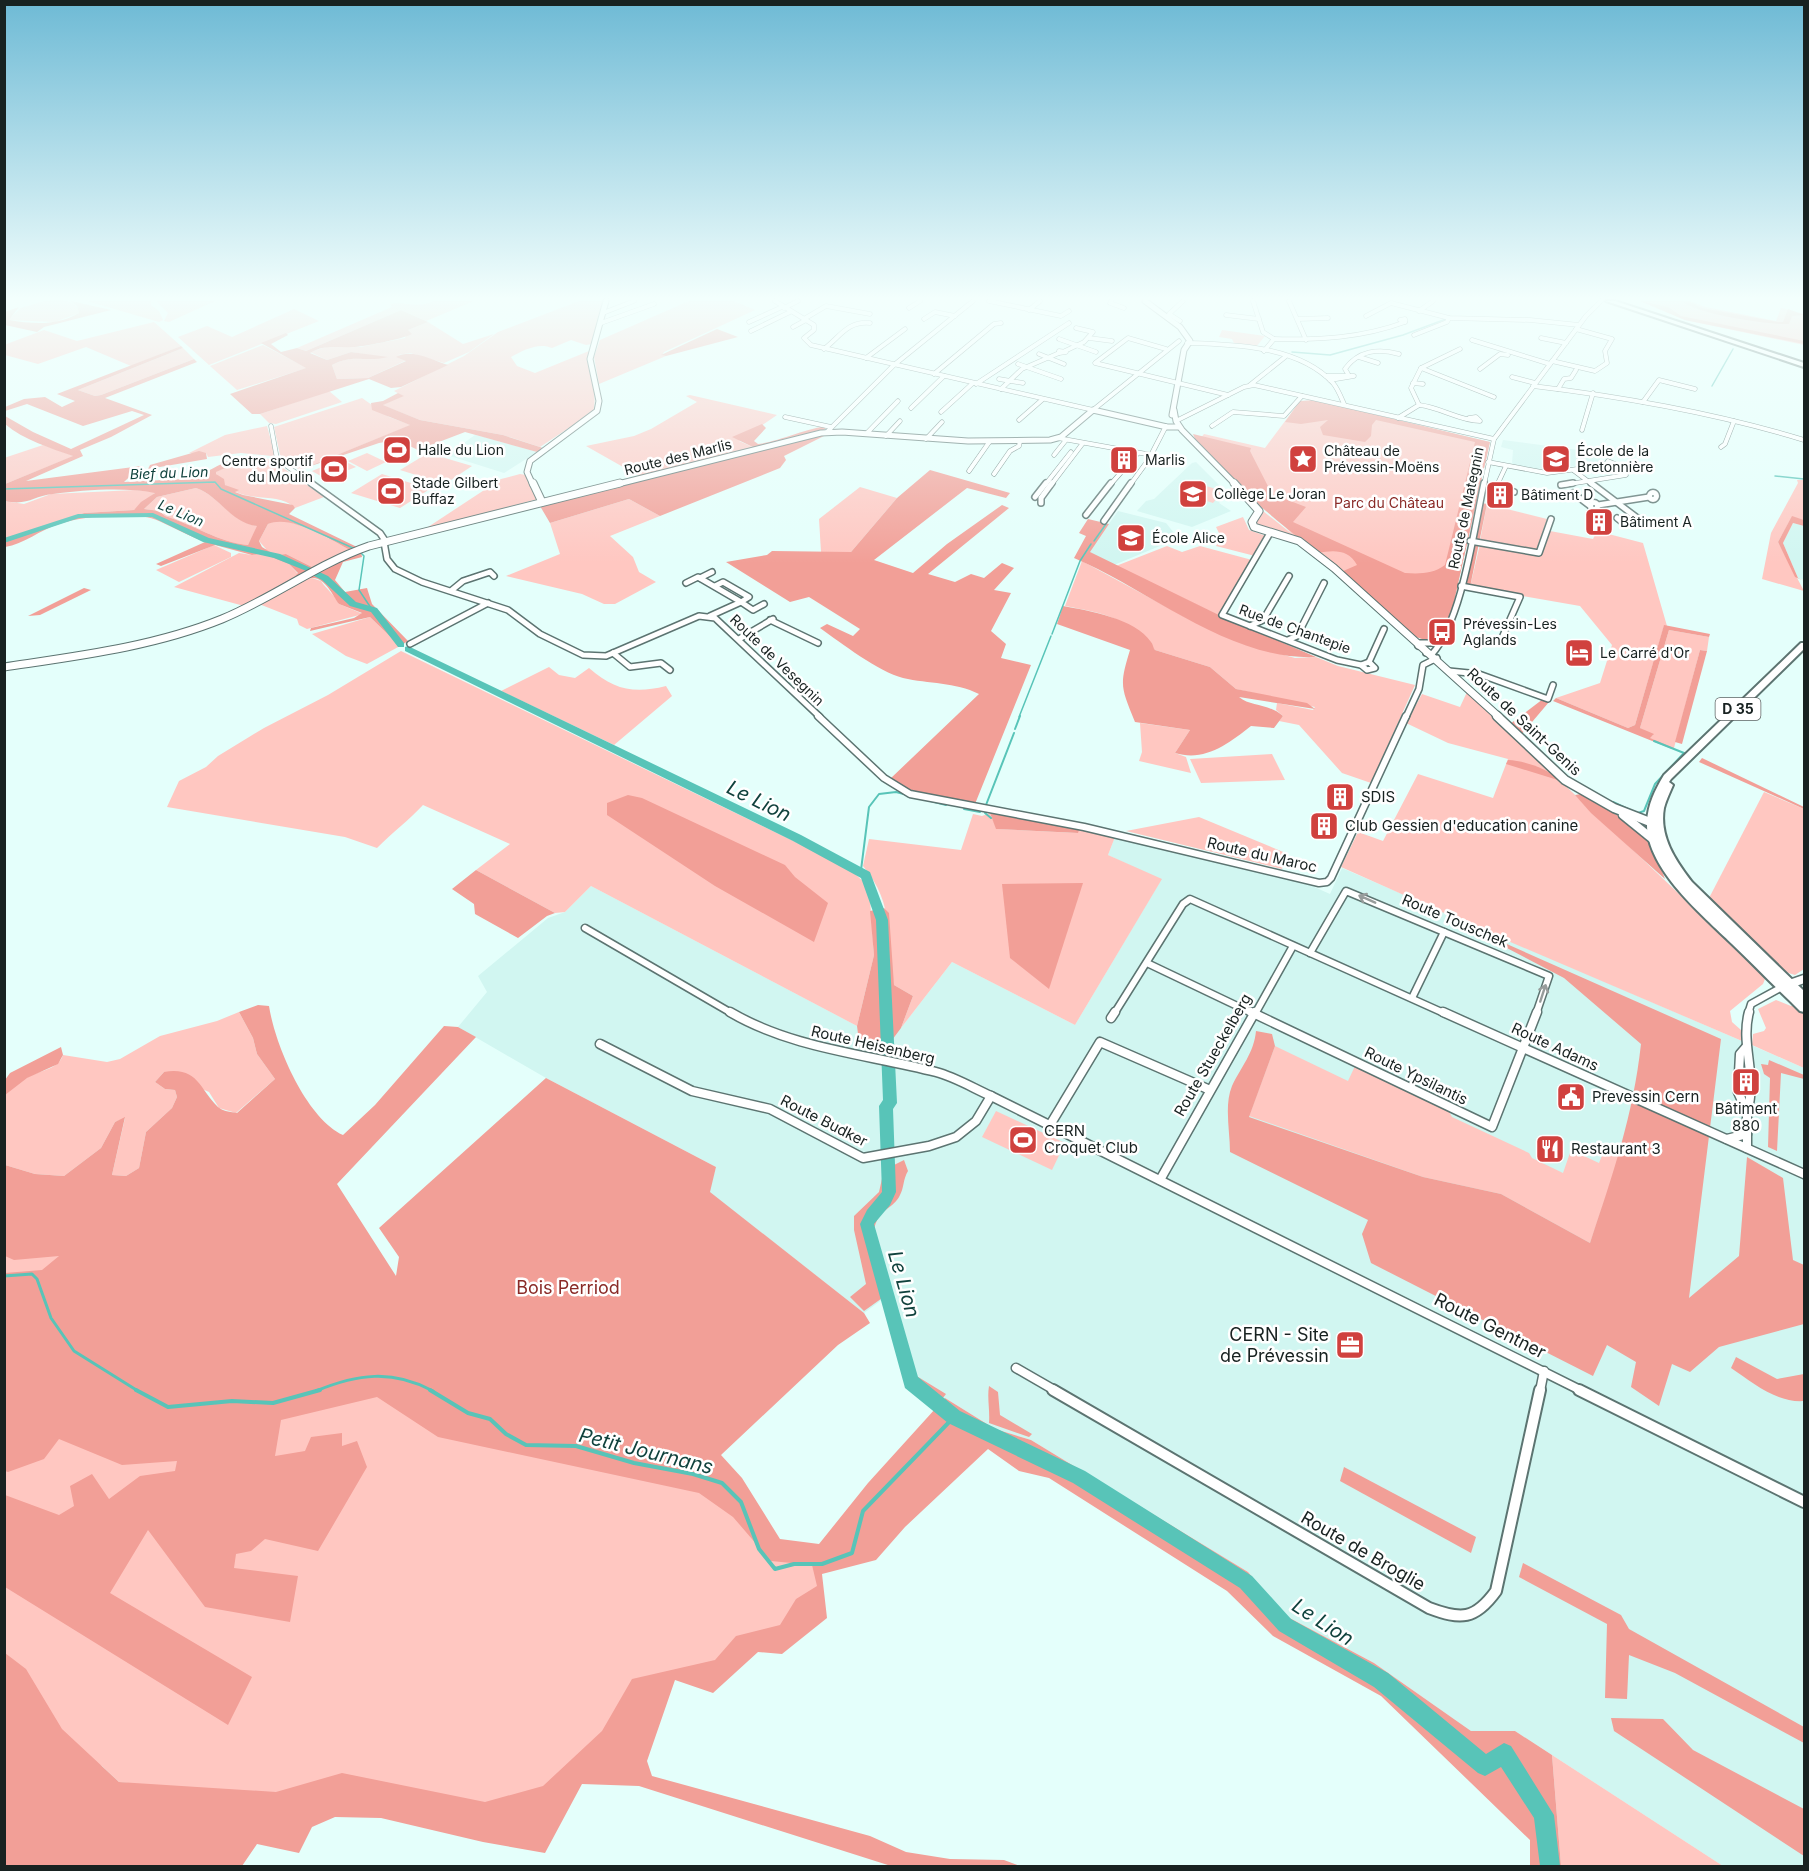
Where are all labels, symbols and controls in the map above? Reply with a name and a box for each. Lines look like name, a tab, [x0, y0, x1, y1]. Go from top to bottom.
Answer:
sports icon: Halle du Lion	[381, 434, 413, 466]
street label: Route des Marlis	[622, 435, 733, 478]
place label: Halle du Lion	[418, 441, 504, 458]
place label: Château de Prévessin-Moëns	[1324, 442, 1439, 475]
place label: École de la Bretonnière	[1577, 442, 1654, 475]
place icon: Château de Prévessin-Moëns	[1287, 443, 1319, 475]
school or university icon: École de la Bretonnière	[1540, 443, 1572, 475]
building icon: Marlis	[1108, 444, 1140, 476]
street label: Route de Mategnin	[1444, 445, 1487, 570]
place label: Marlis	[1145, 451, 1185, 468]
place label: Centre sportif du Moulin	[222, 452, 313, 485]
sports icon: Centre sportif du Moulin	[318, 453, 350, 485]
water label: Bief du Lion	[129, 463, 209, 482]
place label: Stade Gilbert Buffaz	[412, 474, 499, 507]
sports icon: Stade Gilbert Buffaz	[375, 475, 407, 507]
school or university icon: Collège Le Joran	[1177, 478, 1209, 510]
building icon: Bâtiment D	[1484, 479, 1516, 511]
place label: Collège Le Joran	[1214, 485, 1326, 502]
place label: Bâtiment D	[1521, 486, 1593, 503]
park label: Parc du Château	[1334, 494, 1444, 511]
water label: Le Lion	[156, 495, 207, 530]
building icon: Bâtiment A	[1583, 506, 1615, 538]
place label: Bâtiment A	[1620, 513, 1692, 530]
school or university icon: École Alice	[1115, 522, 1147, 554]
place label: École Alice	[1152, 529, 1225, 546]
street label: Rue de Chantepie	[1237, 600, 1353, 657]
street label: Route de Vesegnin	[727, 611, 828, 709]
place label: Prévessin-Les Aglands	[1463, 615, 1557, 648]
bus stop icon: Prévessin-Les Aglands	[1426, 616, 1458, 648]
hotel icon: Le Carré d'Or	[1563, 637, 1595, 669]
place label: Le Carré d'Or	[1600, 644, 1689, 661]
street label: Route de Saint-Genis	[1463, 664, 1586, 780]
road number: D 35	[1716, 698, 1760, 720]
water label: Le Lion	[723, 775, 795, 827]
building icon: SDIS	[1324, 781, 1356, 813]
place label: SDIS	[1361, 787, 1395, 806]
building icon: Club Gessien d'education canine	[1308, 810, 1340, 842]
place label: Club Gessien d'education canine	[1345, 816, 1578, 835]
street label: Route du Maroc	[1205, 833, 1319, 876]
street label: Route Touschek	[1399, 890, 1512, 952]
one-way arrow	[1358, 892, 1376, 903]
one-way arrow	[1539, 984, 1550, 1003]
street label: Route Stueckelberg	[1170, 990, 1255, 1119]
street label: Route Adams	[1509, 1018, 1602, 1075]
street label: Route Heisenberg	[809, 1021, 937, 1068]
street label: Route Ypsilantis	[1361, 1042, 1471, 1109]
building icon: Bâtiment 880	[1730, 1066, 1762, 1098]
public building icon: Prevessin Cern	[1555, 1081, 1587, 1113]
place label: Prevessin Cern	[1592, 1087, 1699, 1106]
street label: Route Budker	[778, 1090, 871, 1151]
place label: Bâtiment 880	[1715, 1099, 1777, 1135]
place label: CERN Croquet Club	[1044, 1121, 1138, 1157]
sports icon: CERN Croquet Club	[1007, 1124, 1039, 1156]
restaurant icon: Restaurant 3	[1534, 1133, 1566, 1165]
place label: Restaurant 3	[1571, 1139, 1661, 1158]
water label: Le Lion	[883, 1248, 925, 1320]
park label: Bois Perriod	[516, 1277, 620, 1298]
street label: Route Gentner	[1431, 1288, 1550, 1363]
place label: CERN - Site de Prévessin	[1220, 1324, 1329, 1366]
office icon: CERN - Site de Prévessin	[1334, 1329, 1366, 1361]
water label: Petit Journans	[576, 1423, 716, 1479]
street label: Route de Broglie	[1297, 1506, 1429, 1595]
water label: Le Lion	[1288, 1593, 1358, 1651]

